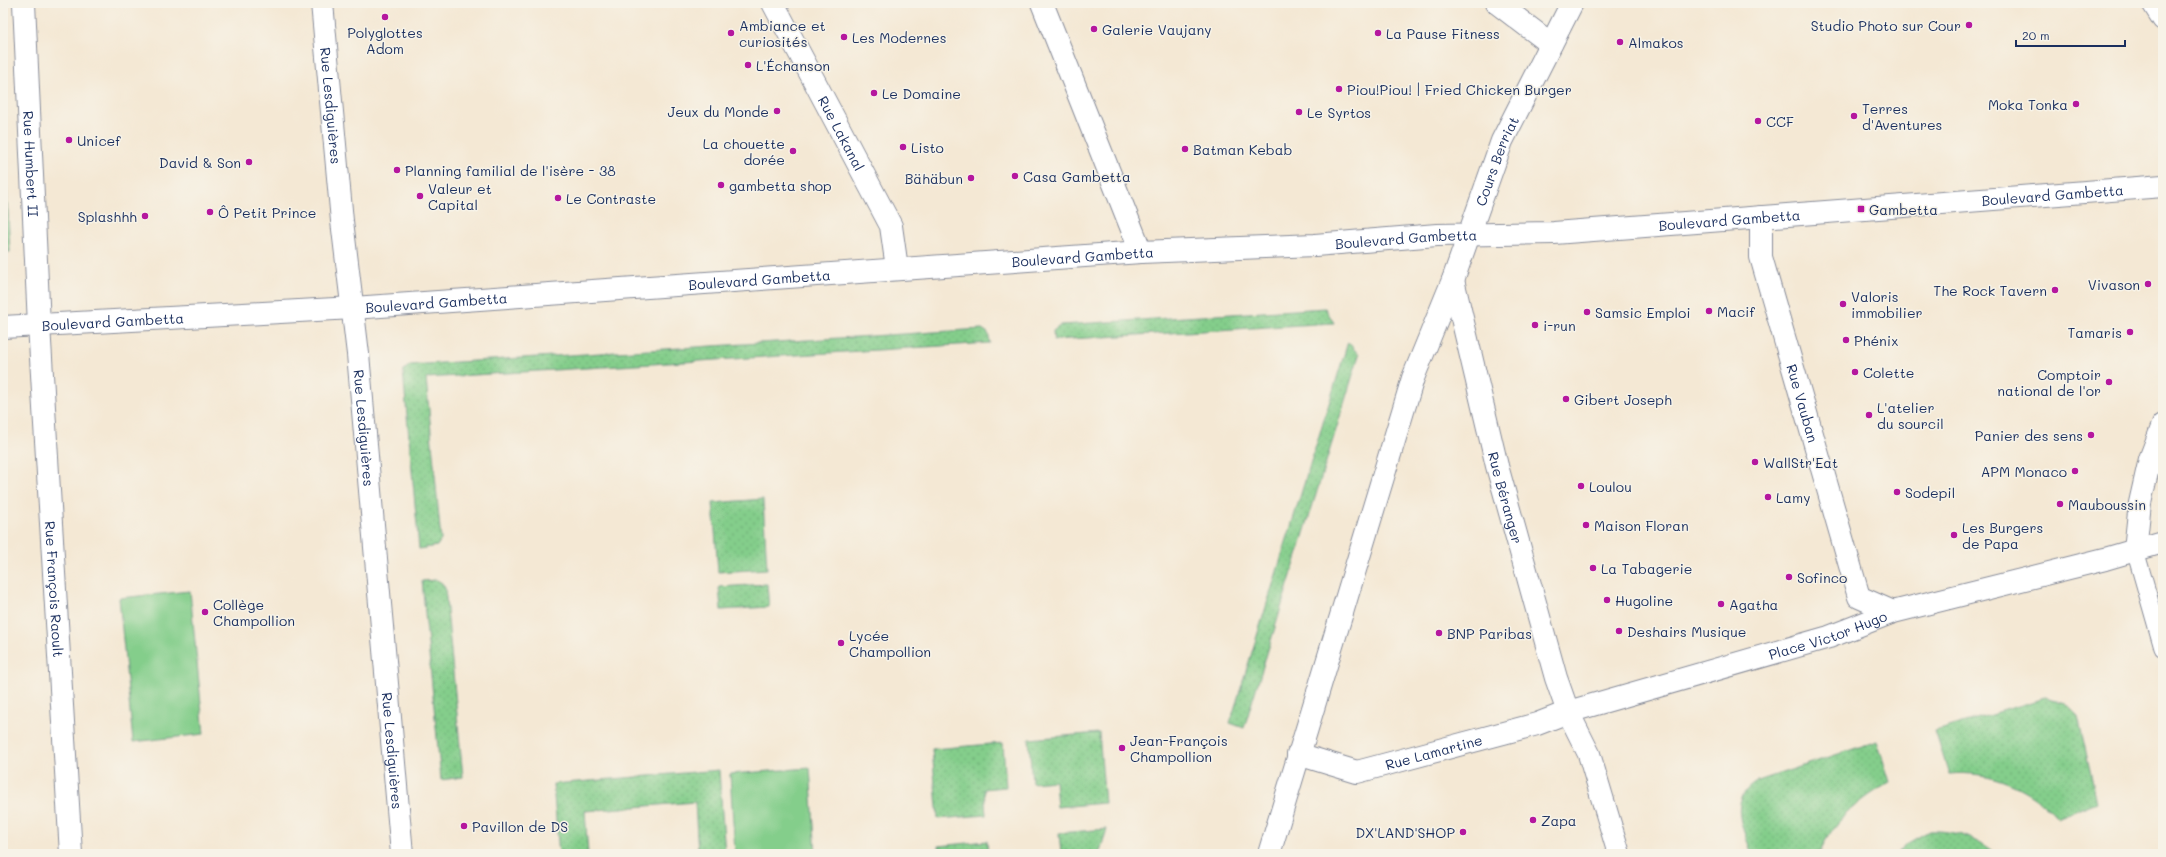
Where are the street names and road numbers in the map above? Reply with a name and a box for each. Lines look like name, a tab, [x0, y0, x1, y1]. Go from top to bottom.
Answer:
street label: Rue Lesdiguières	[317, 46, 346, 165]
street label: Rue Lakanal	[814, 92, 869, 174]
street label: Rue Humbert II	[20, 110, 43, 217]
street label: Cours Berriat	[1470, 113, 1523, 208]
street label: Boulevard Gambetta	[1981, 180, 2124, 209]
street label: Boulevard Gambetta	[1658, 205, 1801, 234]
street label: Boulevard Gambetta	[1334, 225, 1477, 253]
street label: Boulevard Gambetta	[1011, 242, 1154, 271]
street label: Boulevard Gambetta	[688, 265, 831, 294]
street label: Boulevard Gambetta	[365, 288, 508, 317]
street label: Boulevard Gambetta	[41, 308, 184, 334]
street label: Rue Vauban	[1783, 362, 1823, 444]
street label: Rue Lesdiguières	[350, 369, 379, 487]
street label: Rue Béranger	[1484, 450, 1528, 546]
street label: Rue François Raoult	[41, 520, 69, 658]
street label: Place Victor Hugo	[1766, 606, 1889, 663]
street label: Rue Lesdiguières	[378, 691, 407, 810]
street label: Rue Lamartine	[1383, 730, 1484, 774]

